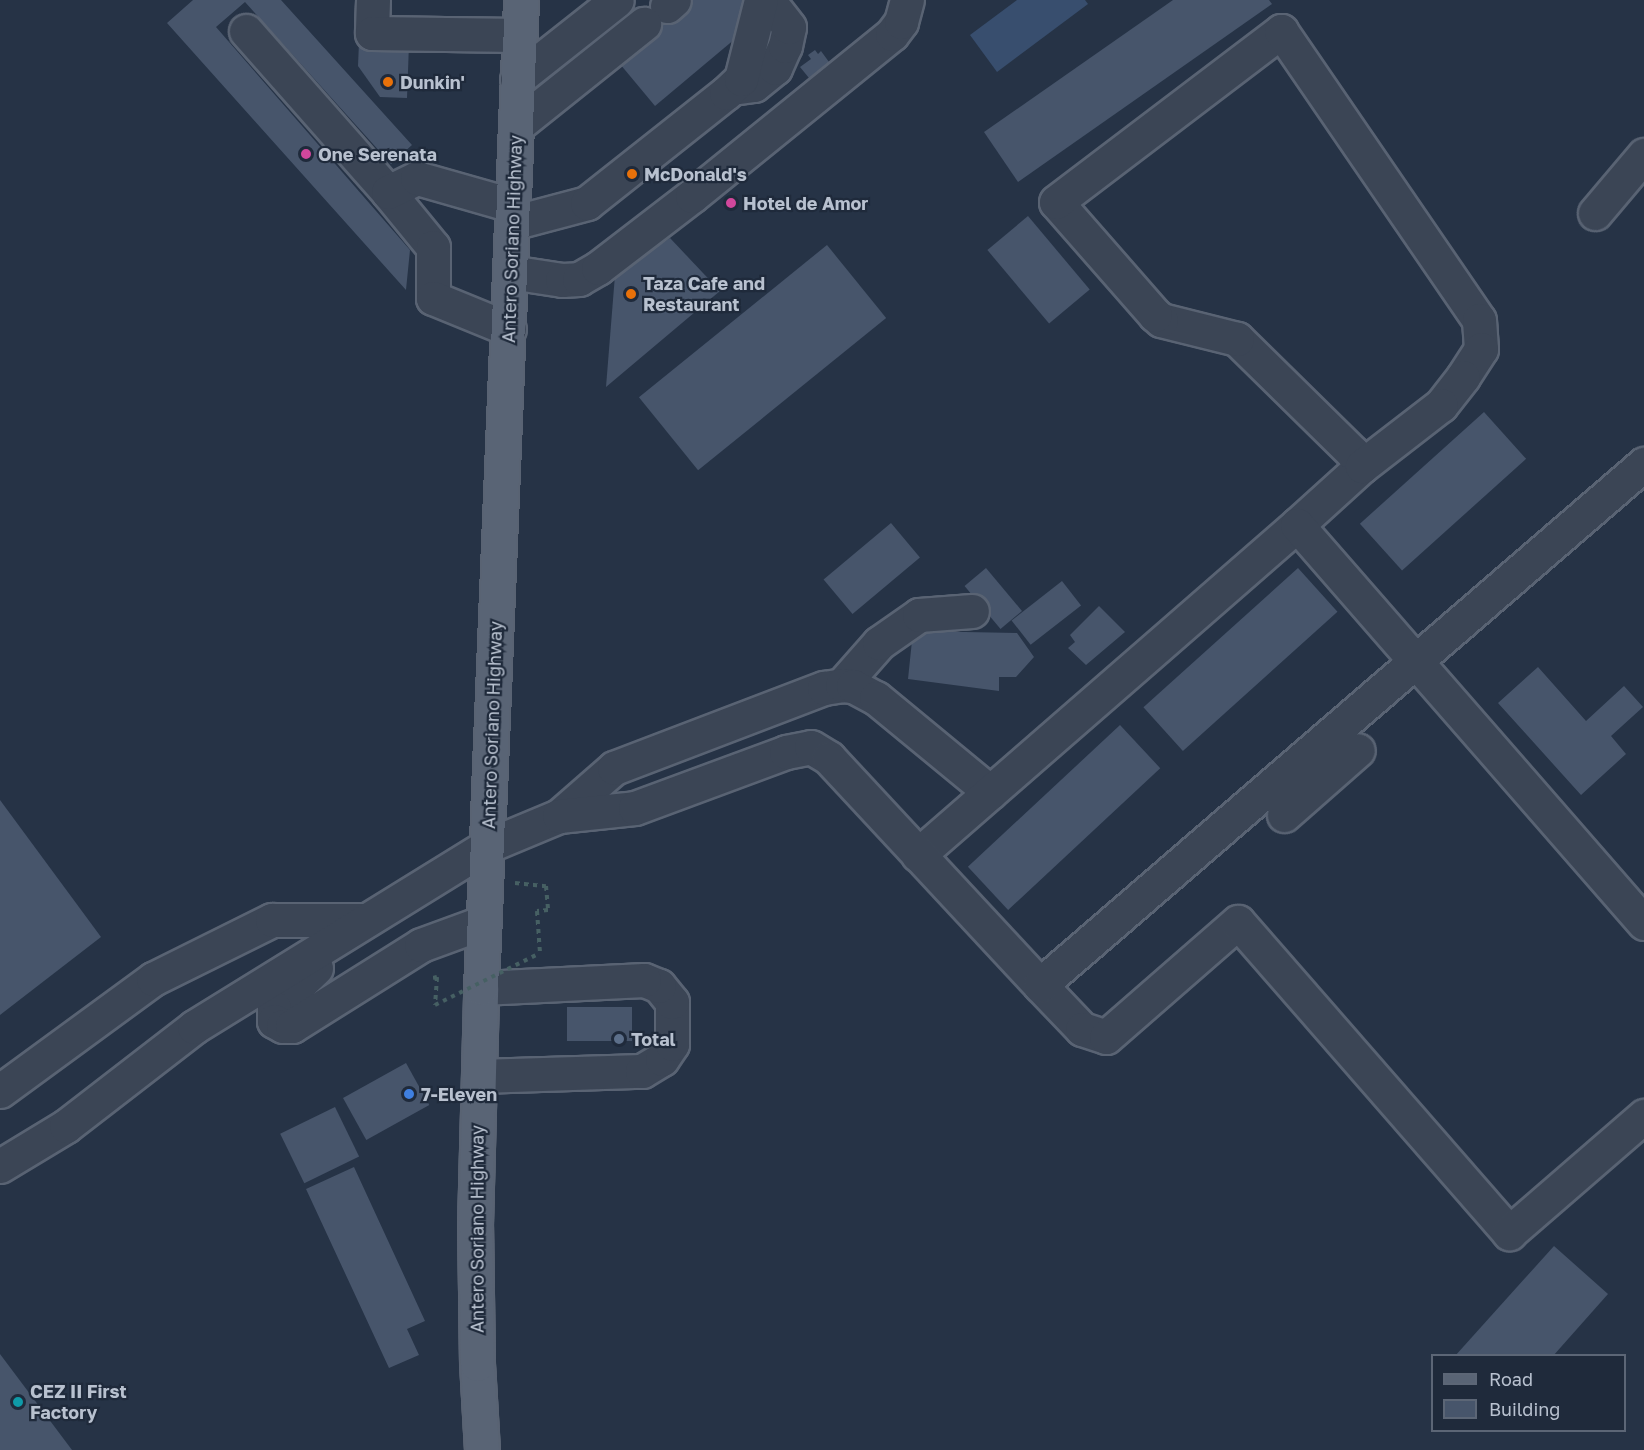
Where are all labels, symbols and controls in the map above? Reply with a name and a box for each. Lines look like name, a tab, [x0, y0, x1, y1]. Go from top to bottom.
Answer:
place label: Dunkin'	[400, 71, 465, 93]
marker: Dunkin'	[381, 75, 395, 89]
street label: Antero Soriano Highway	[498, 135, 526, 343]
place label: One Serenata	[318, 143, 437, 165]
marker: One Serenata	[299, 147, 313, 161]
place label: McDonald's	[644, 163, 747, 185]
marker: McDonald's	[625, 167, 639, 181]
place label: Hotel de Amor	[743, 192, 868, 214]
marker: Hotel de Amor	[724, 196, 738, 210]
place label: Taza Cafe and Restaurant	[643, 273, 765, 316]
marker: Taza Cafe and Restaurant	[624, 287, 638, 301]
street label: Antero Soriano Highway	[478, 621, 506, 829]
place label: Total	[631, 1028, 676, 1050]
marker: Total	[612, 1032, 626, 1046]
place label: 7-Eleven	[421, 1083, 497, 1105]
marker: 7-Eleven	[402, 1087, 416, 1101]
street label: Antero Soriano Highway	[466, 1125, 488, 1333]
legend	[1431, 1354, 1626, 1432]
text: Road	[1489, 1368, 1533, 1390]
place label: CEZ II First Factory	[30, 1381, 127, 1424]
marker: CEZ II First Factory	[11, 1395, 25, 1409]
text: Building	[1489, 1398, 1560, 1420]

